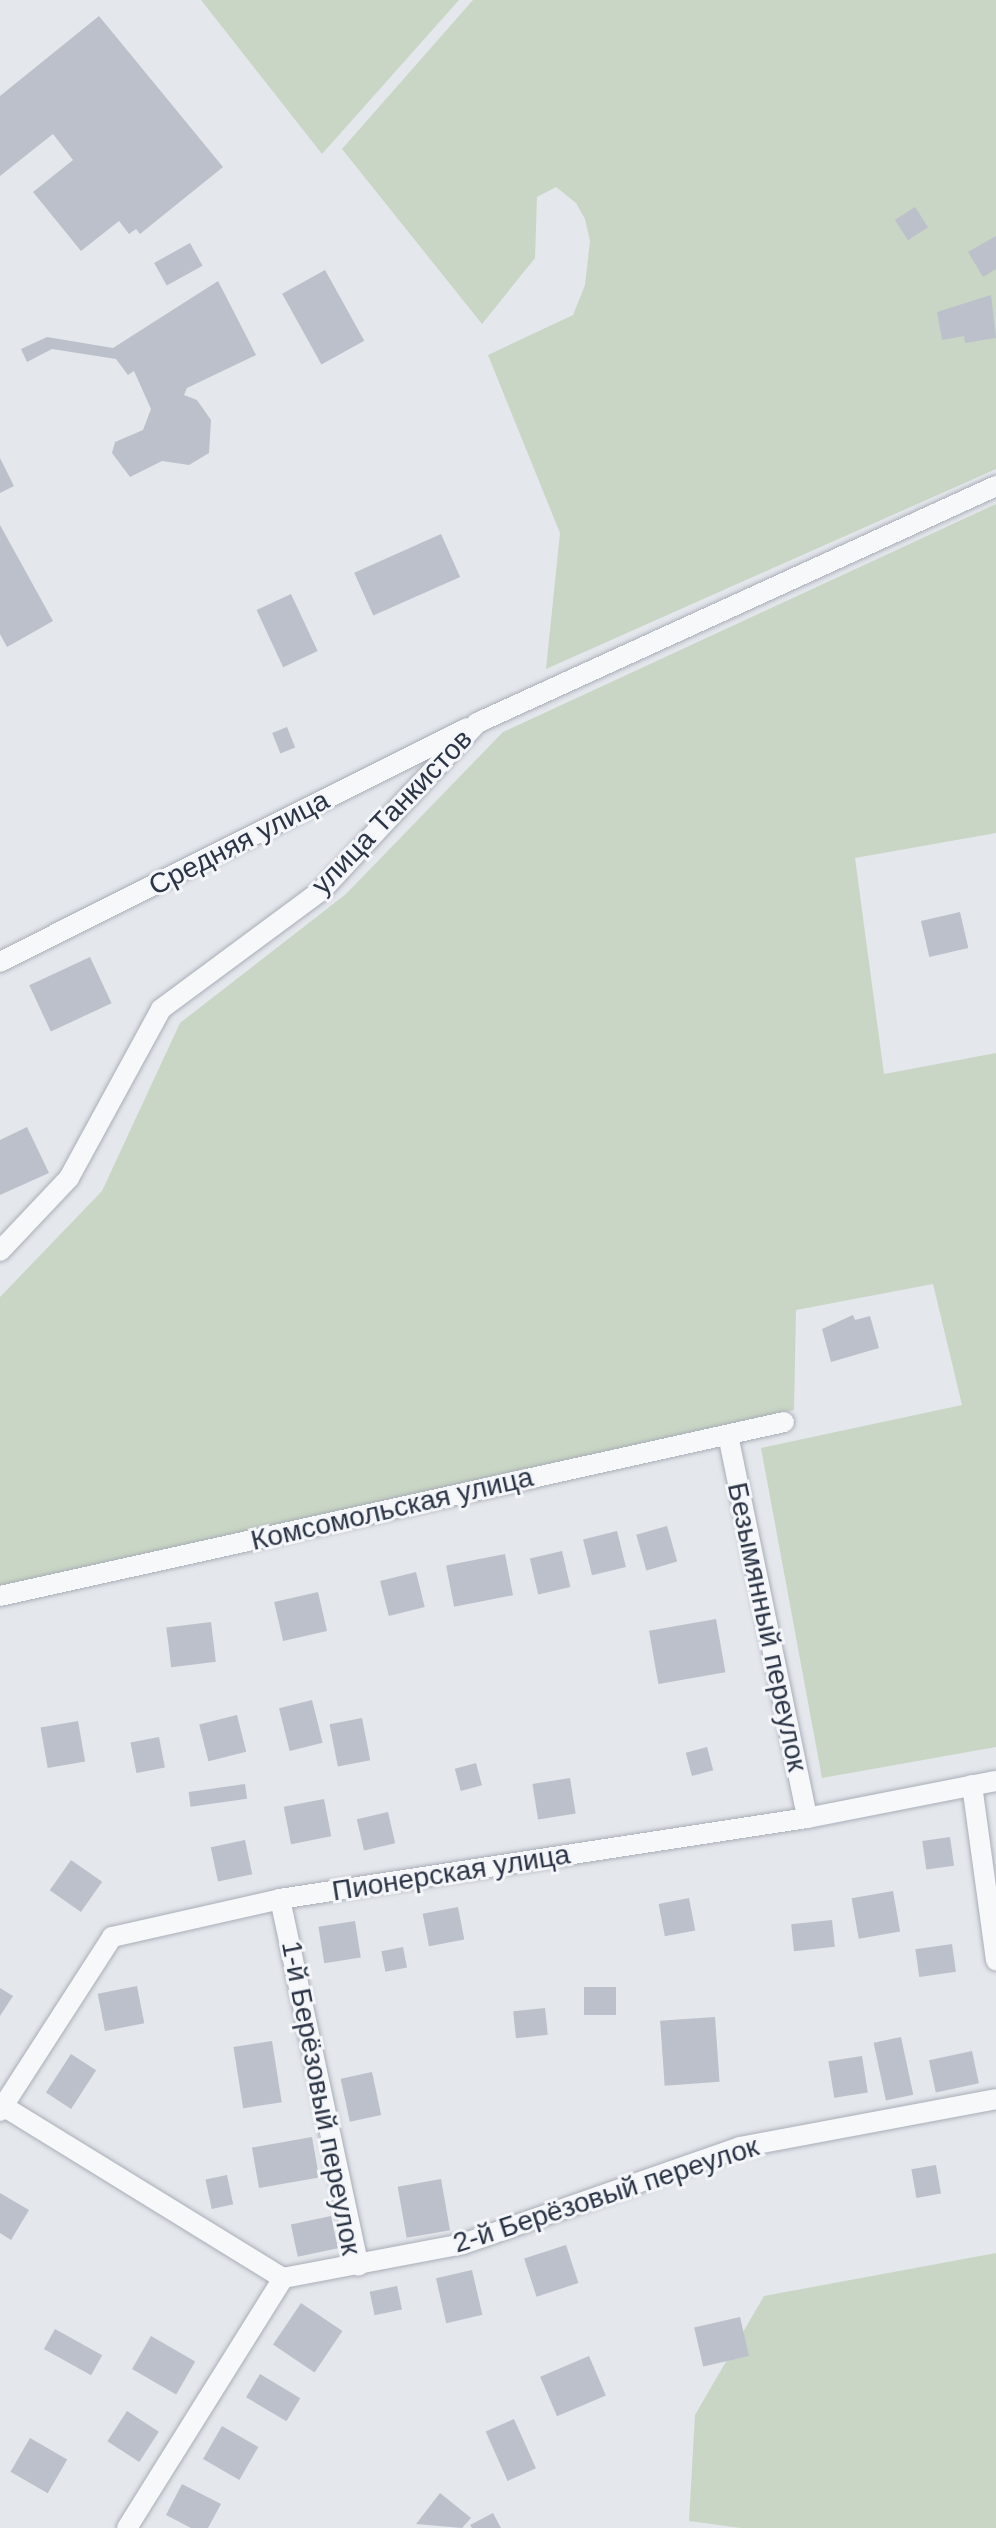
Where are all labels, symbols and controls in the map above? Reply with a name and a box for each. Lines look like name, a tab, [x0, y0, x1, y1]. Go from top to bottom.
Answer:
street label: улица Танкистов	[305, 722, 479, 902]
street label: Средняя улица	[143, 783, 335, 903]
street label: Комсомольская улица	[248, 1460, 536, 1558]
street label: Безымянный переулок	[720, 1479, 814, 1775]
street label: Пионерская улица	[330, 1838, 572, 1908]
street label: 1-й Берёзовый переулок	[274, 1938, 368, 2258]
street label: 2-й Берёзовый переулок	[449, 2130, 763, 2260]

